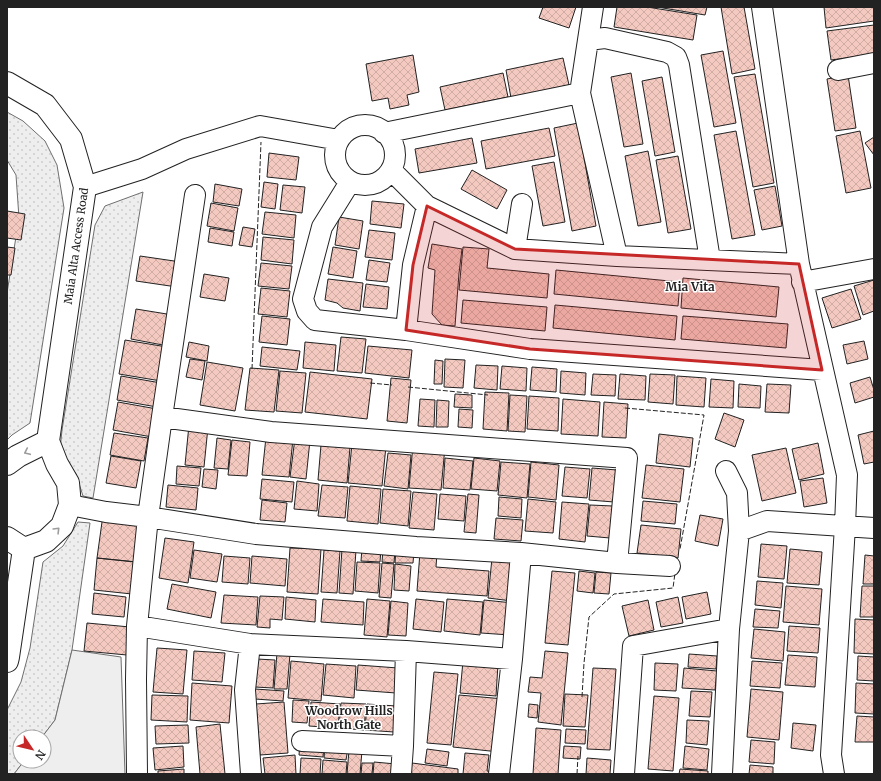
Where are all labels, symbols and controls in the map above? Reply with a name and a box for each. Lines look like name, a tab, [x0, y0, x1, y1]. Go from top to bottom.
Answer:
street label: Maia Alta Access Road	[61, 187, 91, 305]
district label: Mia Vita	[665, 279, 715, 294]
one-way arrow	[24, 447, 31, 455]
one-way arrow	[52, 527, 60, 535]
district label: Woodrow Hills North Gate	[304, 703, 393, 732]
north arrow	[12, 729, 52, 769]
text: N	[32, 747, 48, 763]

